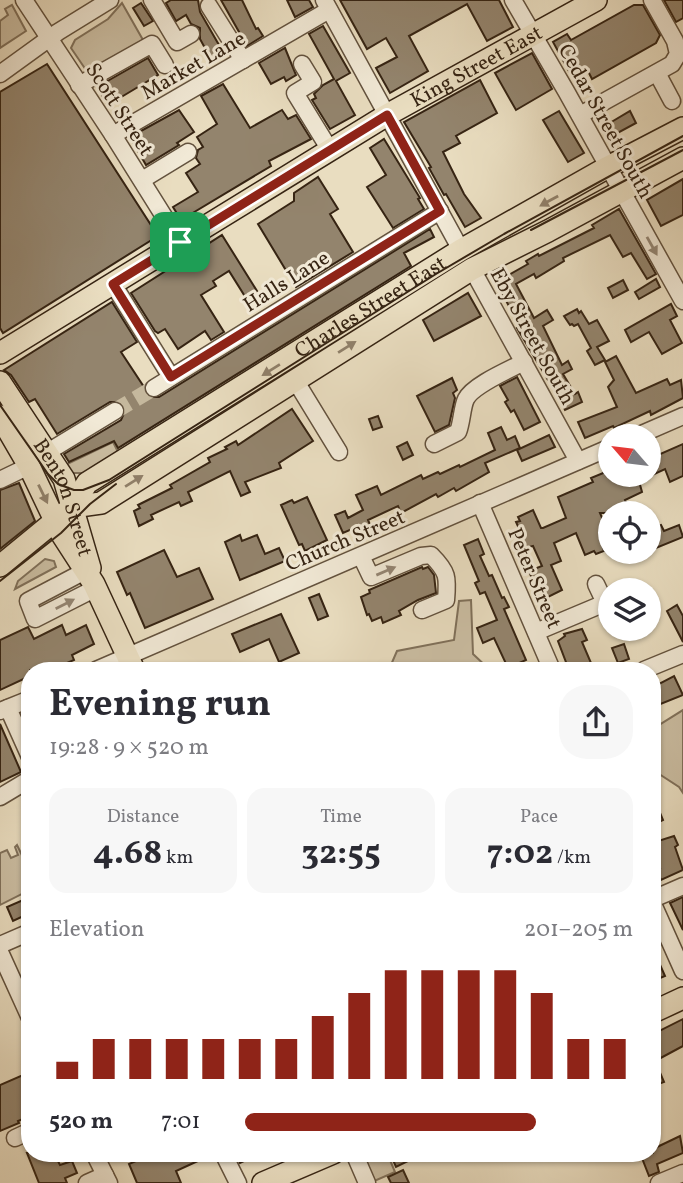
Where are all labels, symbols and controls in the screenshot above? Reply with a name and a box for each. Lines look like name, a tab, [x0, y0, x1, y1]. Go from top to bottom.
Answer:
street label: King Street East	[405, 19, 548, 115]
street label: Market Lane	[136, 25, 251, 108]
street label: Cedar Street South	[550, 39, 659, 204]
street label: Scott Street	[78, 57, 160, 162]
one-way arrow	[540, 195, 559, 207]
pin	[150, 212, 210, 272]
icon: arrive	[161, 223, 199, 261]
one-way arrow	[646, 237, 658, 256]
street label: Halls Lane	[238, 244, 336, 320]
street label: Charles Street East	[290, 250, 452, 366]
street label: Eby Street South	[482, 263, 581, 410]
one-way arrow	[337, 341, 357, 354]
one-way arrow	[261, 363, 281, 376]
north arrow	[598, 424, 662, 486]
map controls	[598, 424, 661, 641]
street label: Benton Street	[25, 433, 99, 560]
one-way arrow	[124, 475, 143, 488]
one-way arrow	[37, 484, 48, 504]
button: locate	[598, 501, 661, 564]
street label: Church Street	[281, 503, 410, 580]
street label: Peter Street	[499, 524, 568, 633]
one-way arrow	[375, 565, 396, 576]
button: layers	[598, 578, 661, 641]
one-way arrow	[56, 598, 76, 610]
text: Evening run	[49, 679, 271, 732]
button: share	[559, 685, 633, 759]
text: 19:28 · 9 × 520 m	[49, 732, 209, 764]
text: Distance	[107, 804, 179, 830]
text: Time	[320, 804, 362, 830]
text: Pace	[520, 804, 558, 830]
text: 4.68	[93, 830, 162, 878]
text: 32:55	[301, 830, 381, 878]
text: 7:02	[487, 830, 553, 878]
text: km	[162, 845, 193, 871]
text: /km	[553, 845, 591, 871]
text: Elevation	[49, 914, 145, 946]
text: 201–205 m	[524, 914, 633, 946]
text: 520 m	[49, 1106, 113, 1138]
text: 7:01	[161, 1106, 200, 1138]

